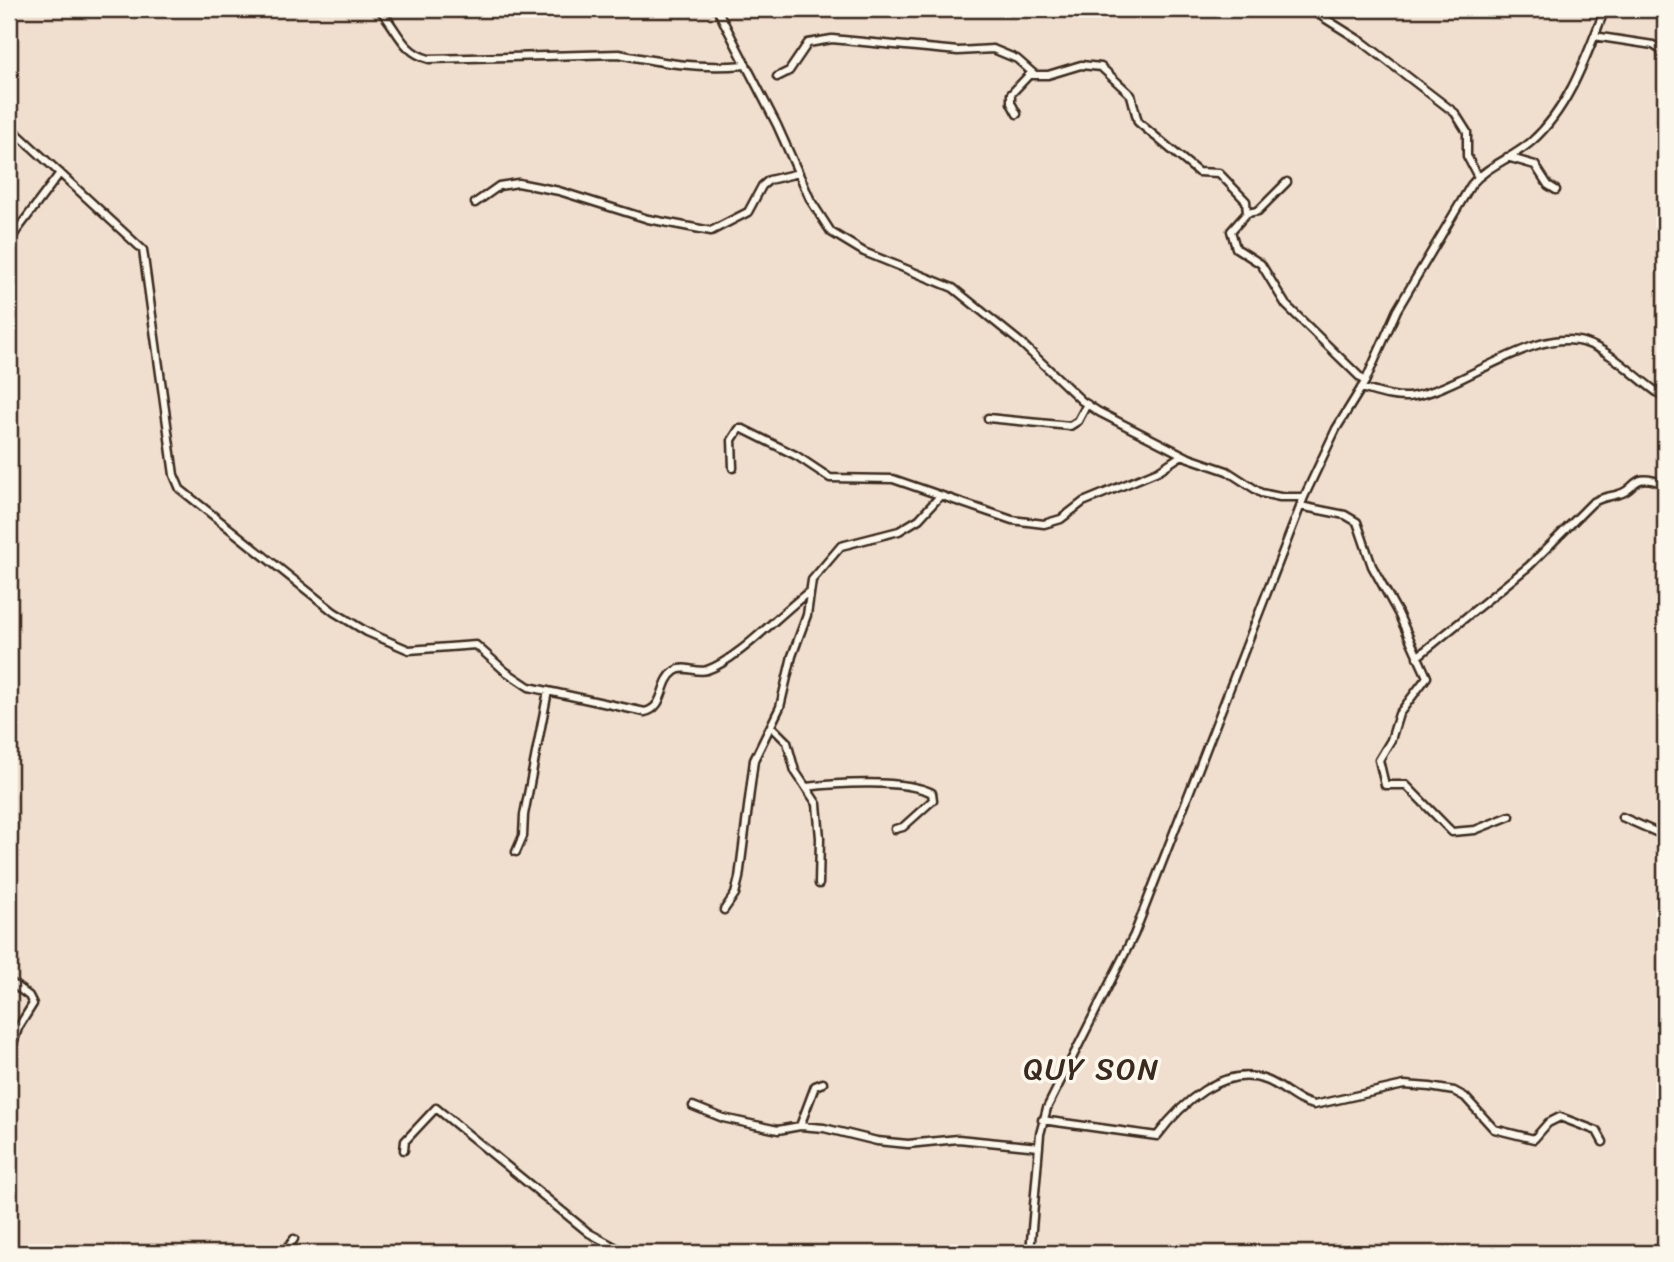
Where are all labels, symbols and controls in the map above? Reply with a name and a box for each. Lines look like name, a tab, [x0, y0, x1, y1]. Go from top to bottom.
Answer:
district label: QUY SON	[1024, 1042, 1160, 1096]

